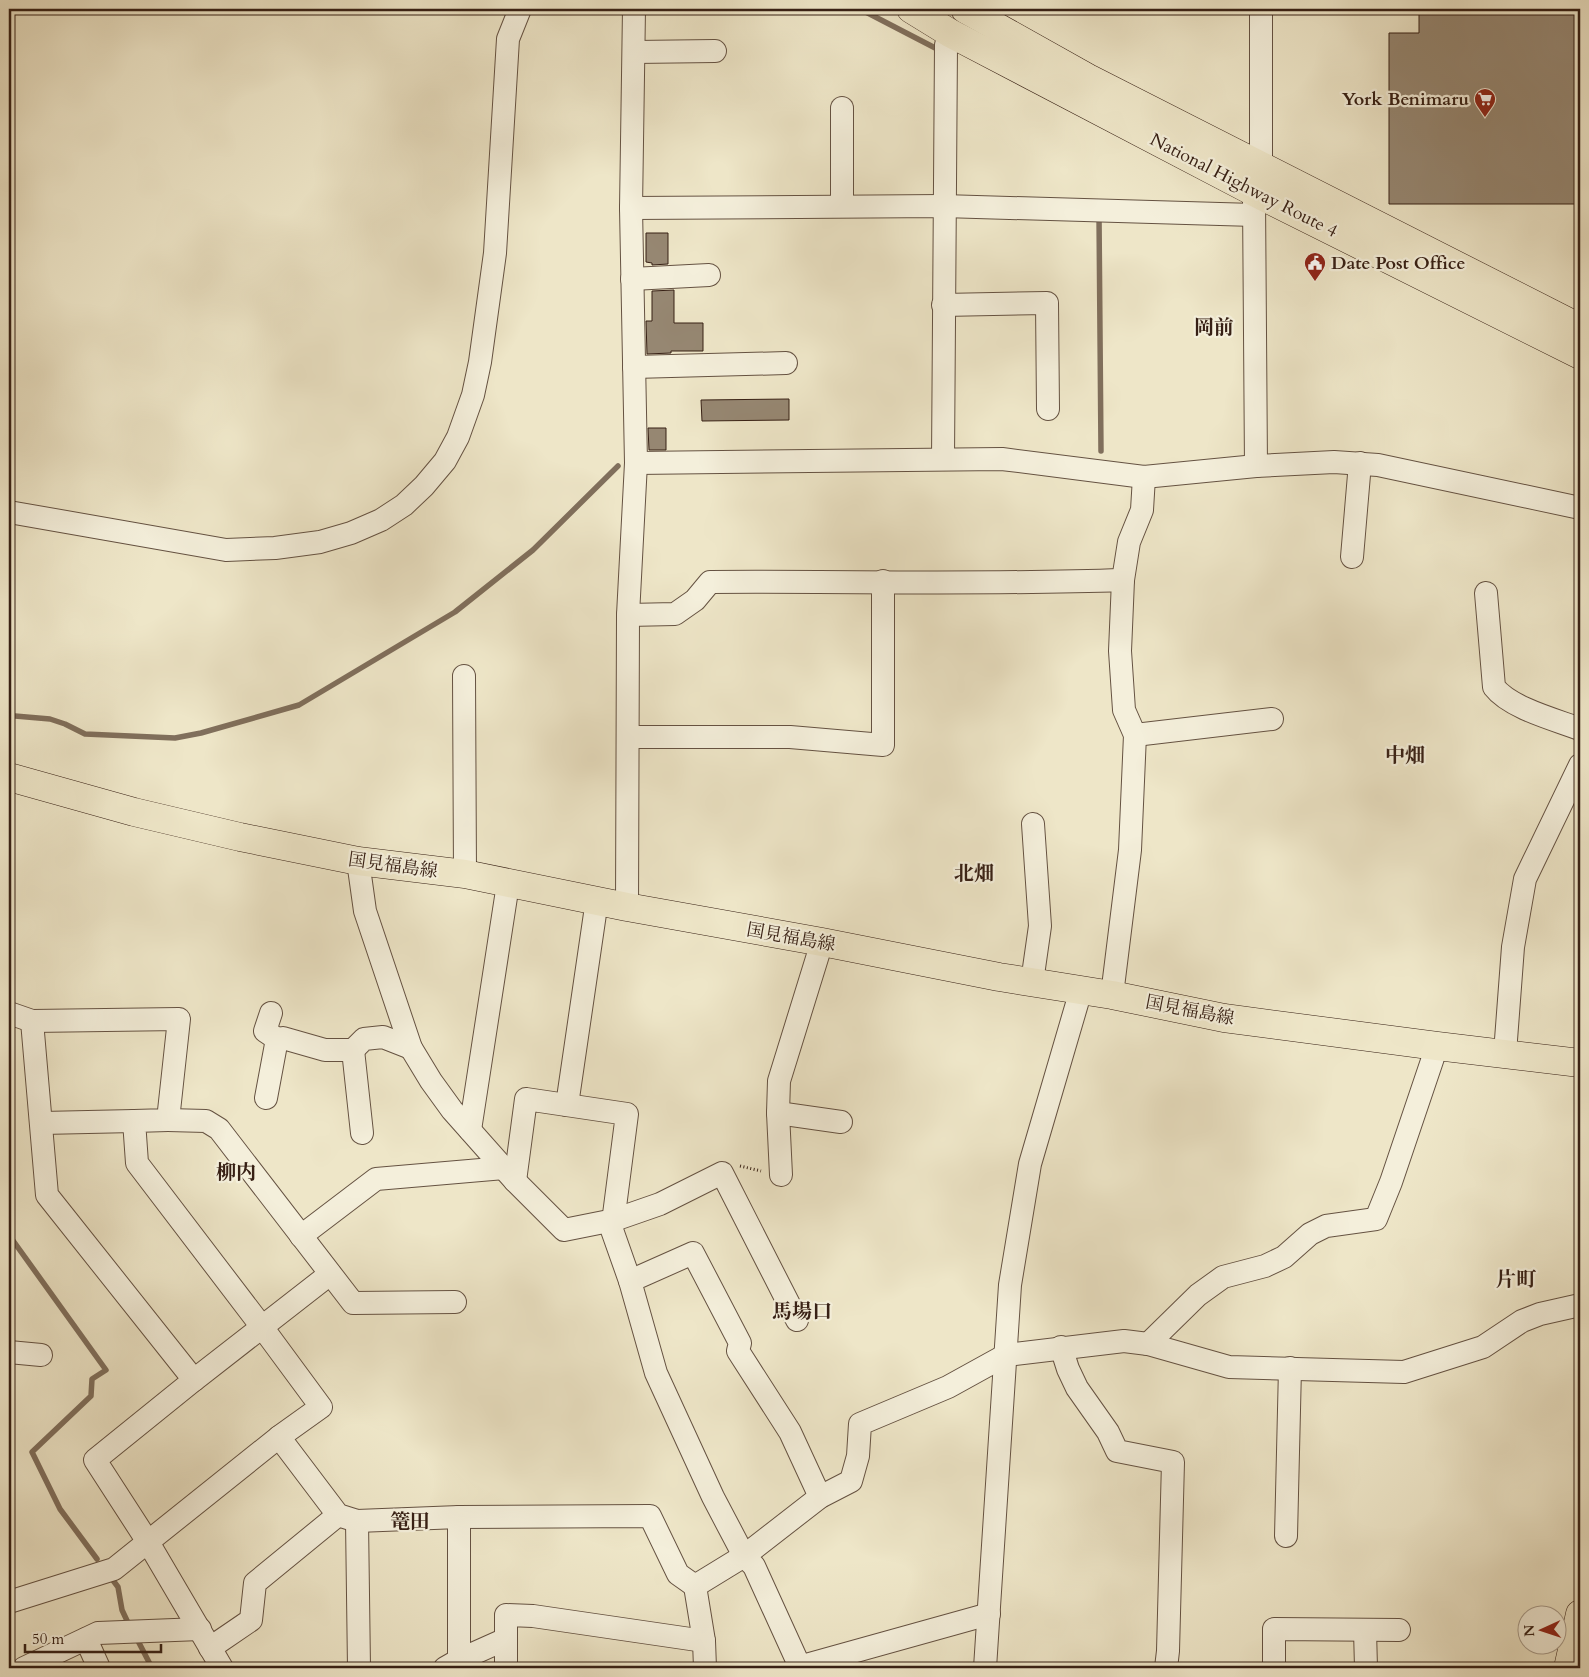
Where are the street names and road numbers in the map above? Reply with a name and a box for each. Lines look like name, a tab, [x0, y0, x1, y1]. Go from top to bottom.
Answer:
street label: National Highway Route 4	[1146, 127, 1342, 244]
street label: 国見福島線	[347, 847, 439, 884]
street label: 国見福島線	[744, 917, 837, 958]
street label: 国見福島線	[1143, 990, 1236, 1031]

